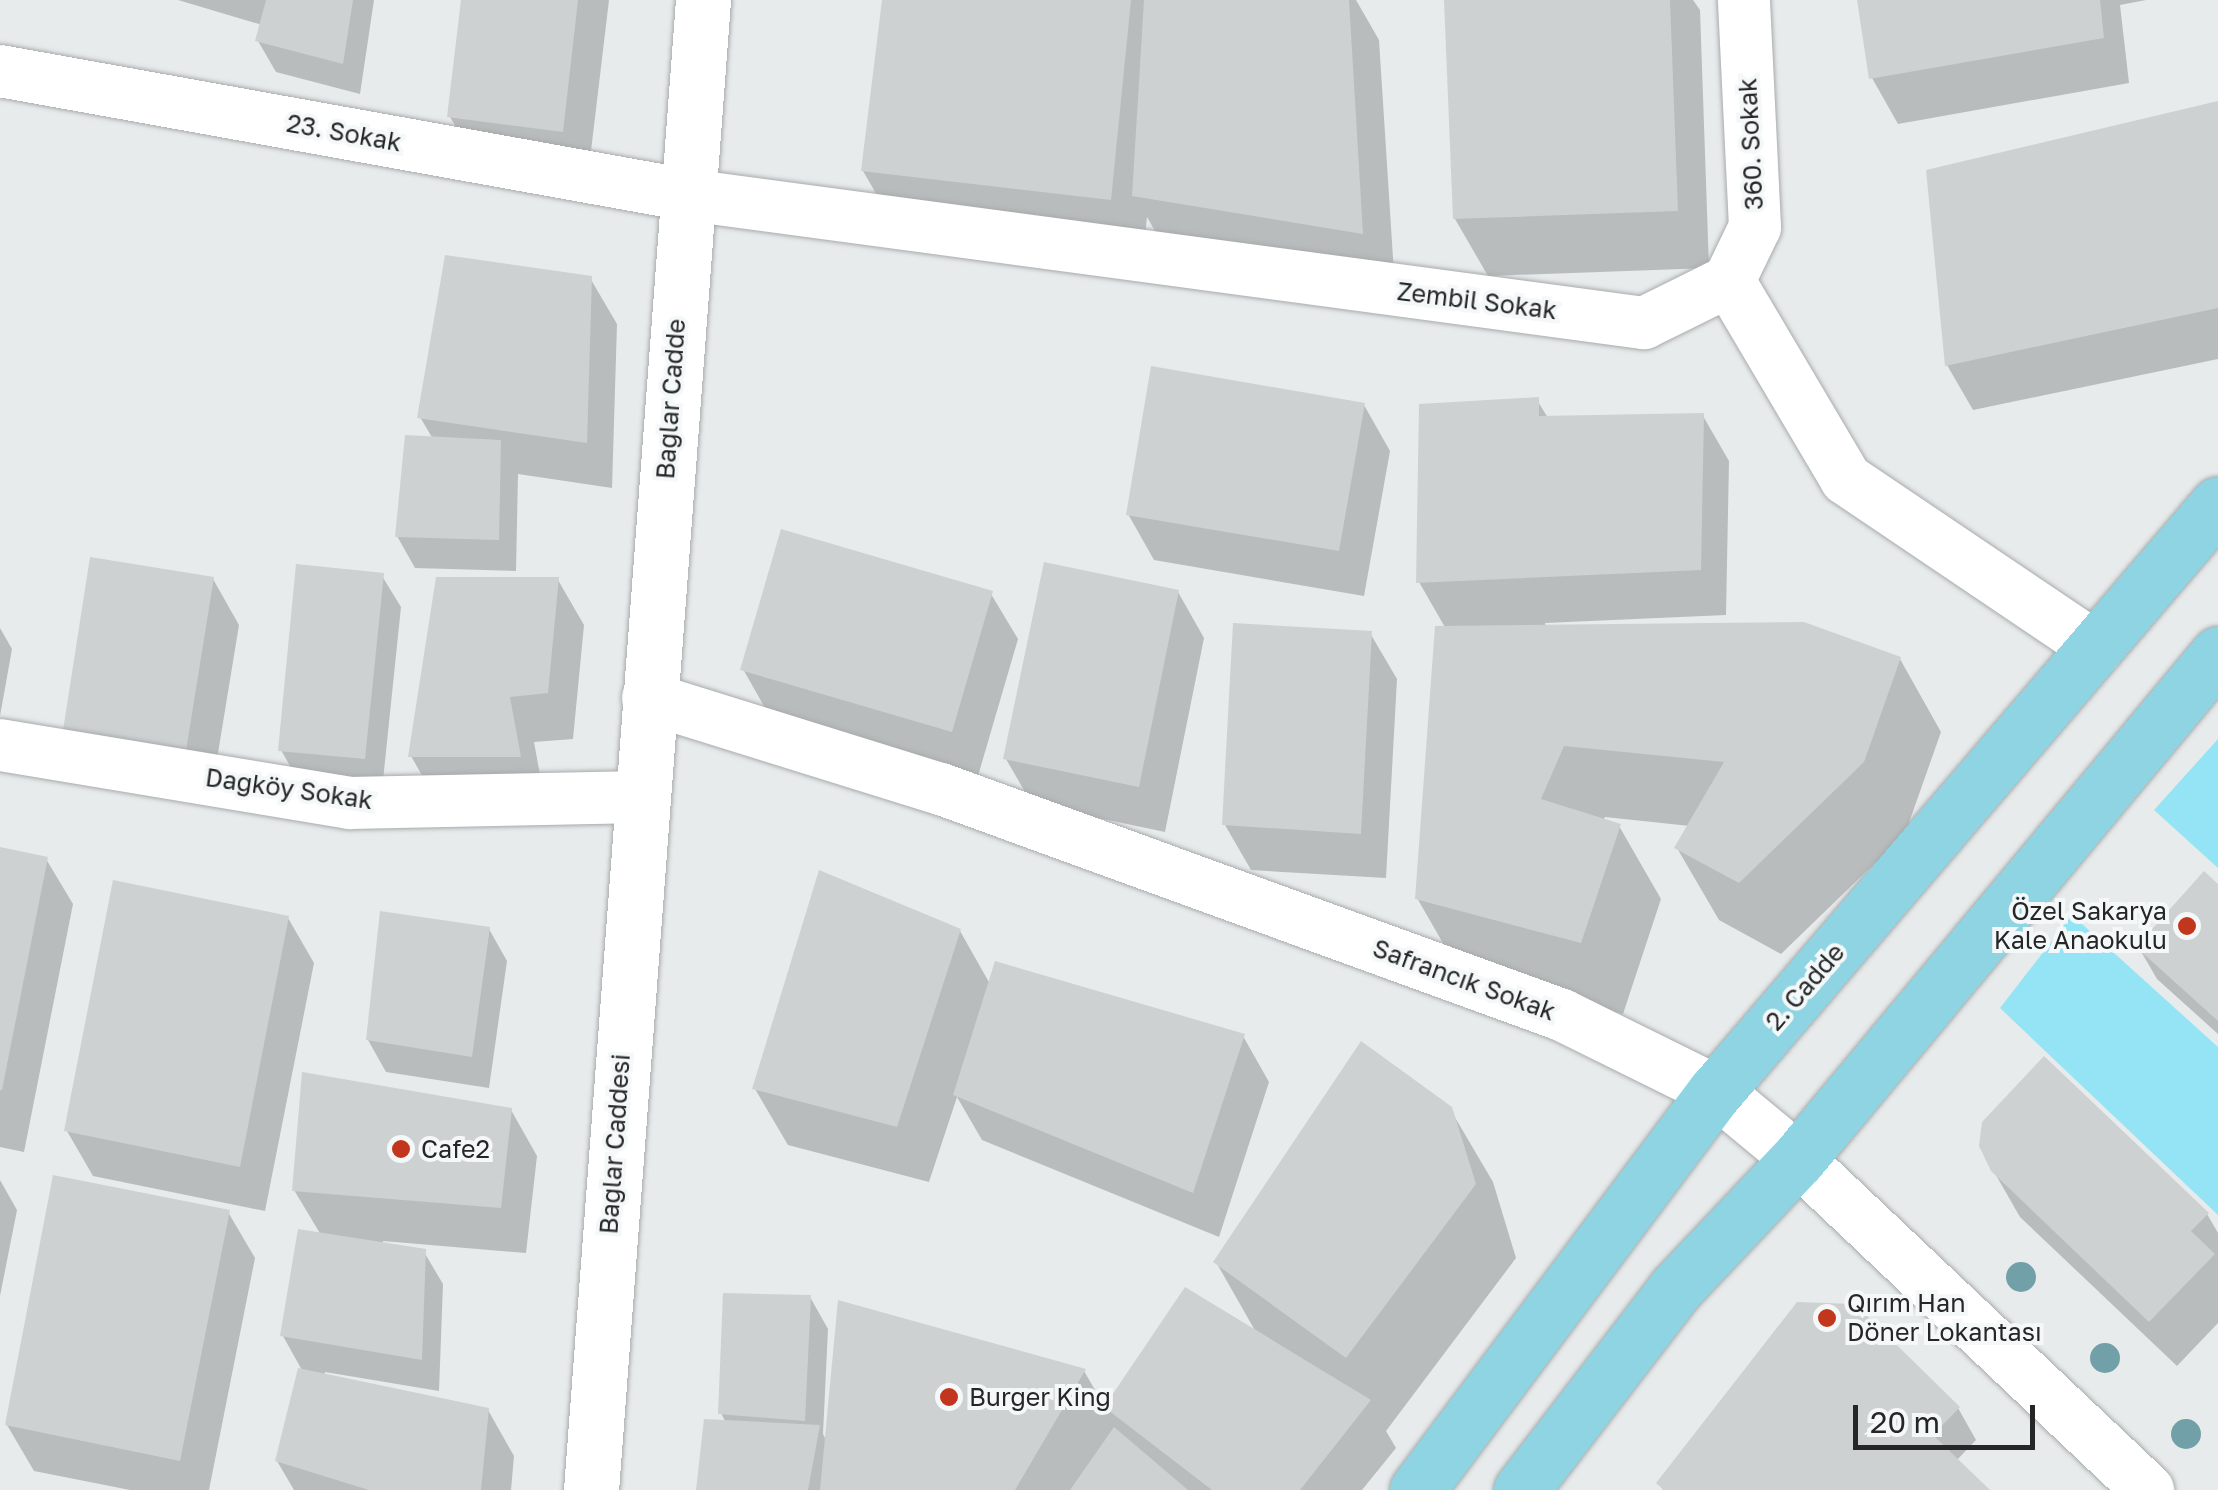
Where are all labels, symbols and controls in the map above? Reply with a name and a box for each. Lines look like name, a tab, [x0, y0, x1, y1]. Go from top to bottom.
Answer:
street label: 360. Sokak	[1733, 77, 1769, 211]
street label: 23. Sokak	[284, 108, 404, 158]
street label: Zembil Sokak	[1395, 276, 1559, 326]
street label: Bağlar Cadde	[650, 318, 692, 480]
street label: Dağköy Sokak	[203, 762, 375, 816]
place label: Özel Sakarya Kale Anaokulu	[1994, 897, 2167, 956]
marker: Özel Sakarya Kale Anaokulu	[2176, 915, 2198, 937]
street label: Safrancık Sokak	[1369, 933, 1559, 1027]
street label: 2. Cadde	[1759, 938, 1851, 1036]
street label: Bağlar Caddesi	[594, 1053, 636, 1235]
place label: Cafe2	[421, 1134, 490, 1164]
marker: Cafe2	[390, 1138, 412, 1160]
place label: Qırım Han Döner Lokantası	[1847, 1289, 2042, 1348]
marker: Qırım Han Döner Lokantası	[1816, 1307, 1838, 1329]
place label: Burger King	[969, 1382, 1111, 1412]
scale bar	[1858, 1385, 2040, 1447]
marker: Burger King	[938, 1386, 960, 1408]
text: 20 m	[1870, 1404, 1940, 1440]

